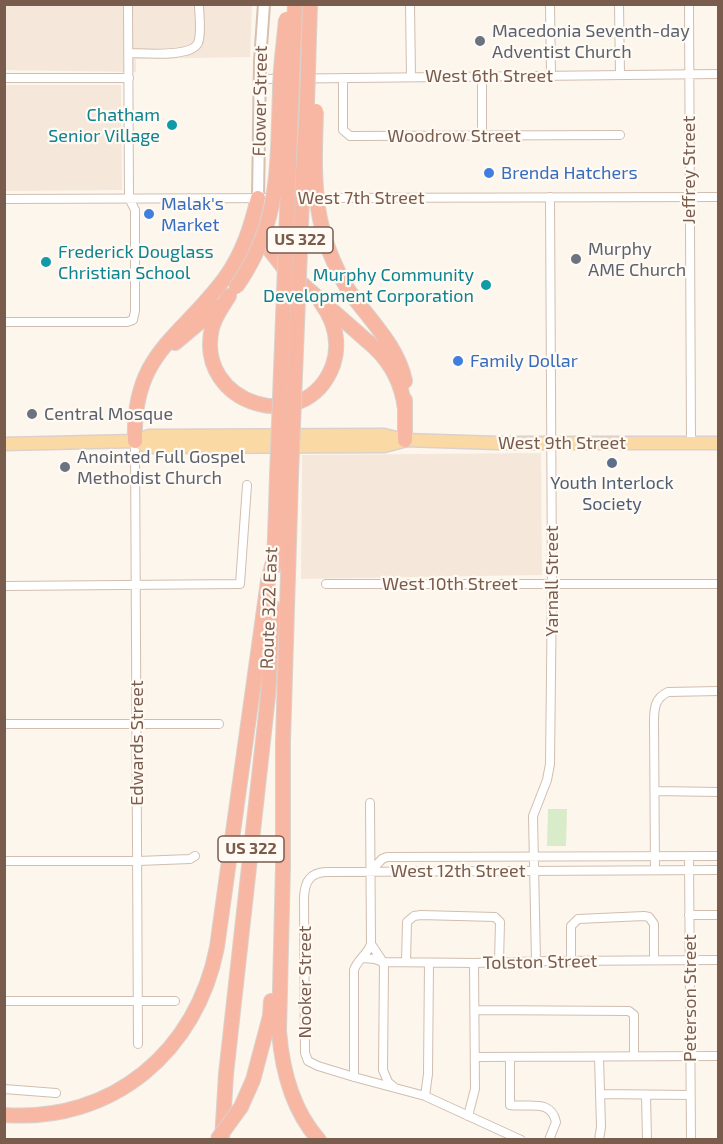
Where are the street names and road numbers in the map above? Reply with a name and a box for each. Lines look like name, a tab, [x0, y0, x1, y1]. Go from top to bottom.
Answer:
street label: Flower Street	[248, 45, 272, 157]
street label: West 6th Street	[425, 65, 553, 87]
street label: Jeffrey Street	[678, 116, 700, 224]
street label: Woodrow Street	[387, 125, 521, 147]
street label: West 7th Street	[298, 187, 424, 209]
road number: US 322	[267, 227, 333, 253]
street label: West 9th Street	[498, 432, 626, 454]
street label: Yarnall Street	[541, 525, 563, 637]
street label: Route 322 East	[256, 547, 282, 669]
street label: West 10th Street	[382, 573, 518, 595]
street label: Edwards Street	[126, 680, 148, 806]
road number: US 322	[218, 836, 284, 862]
street label: West 12th Street	[390, 860, 526, 882]
street label: Nooker Street	[294, 926, 316, 1038]
street label: Peterson Street	[679, 934, 701, 1062]
street label: Tolston Street	[482, 950, 598, 974]

